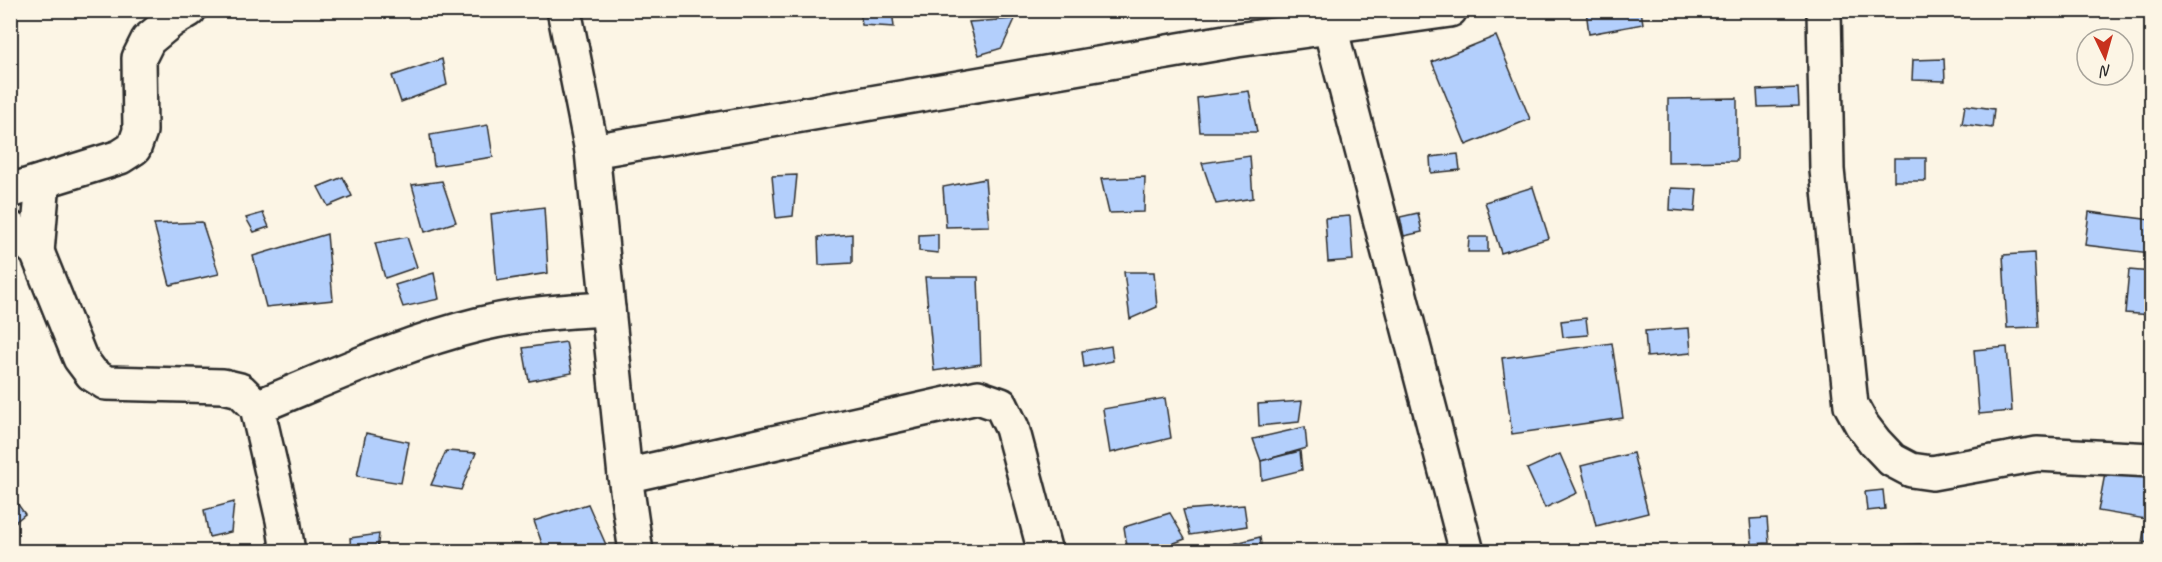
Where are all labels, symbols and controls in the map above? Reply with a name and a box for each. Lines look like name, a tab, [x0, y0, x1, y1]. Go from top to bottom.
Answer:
north arrow	[2075, 27, 2135, 87]
text: N	[2097, 61, 2112, 82]

